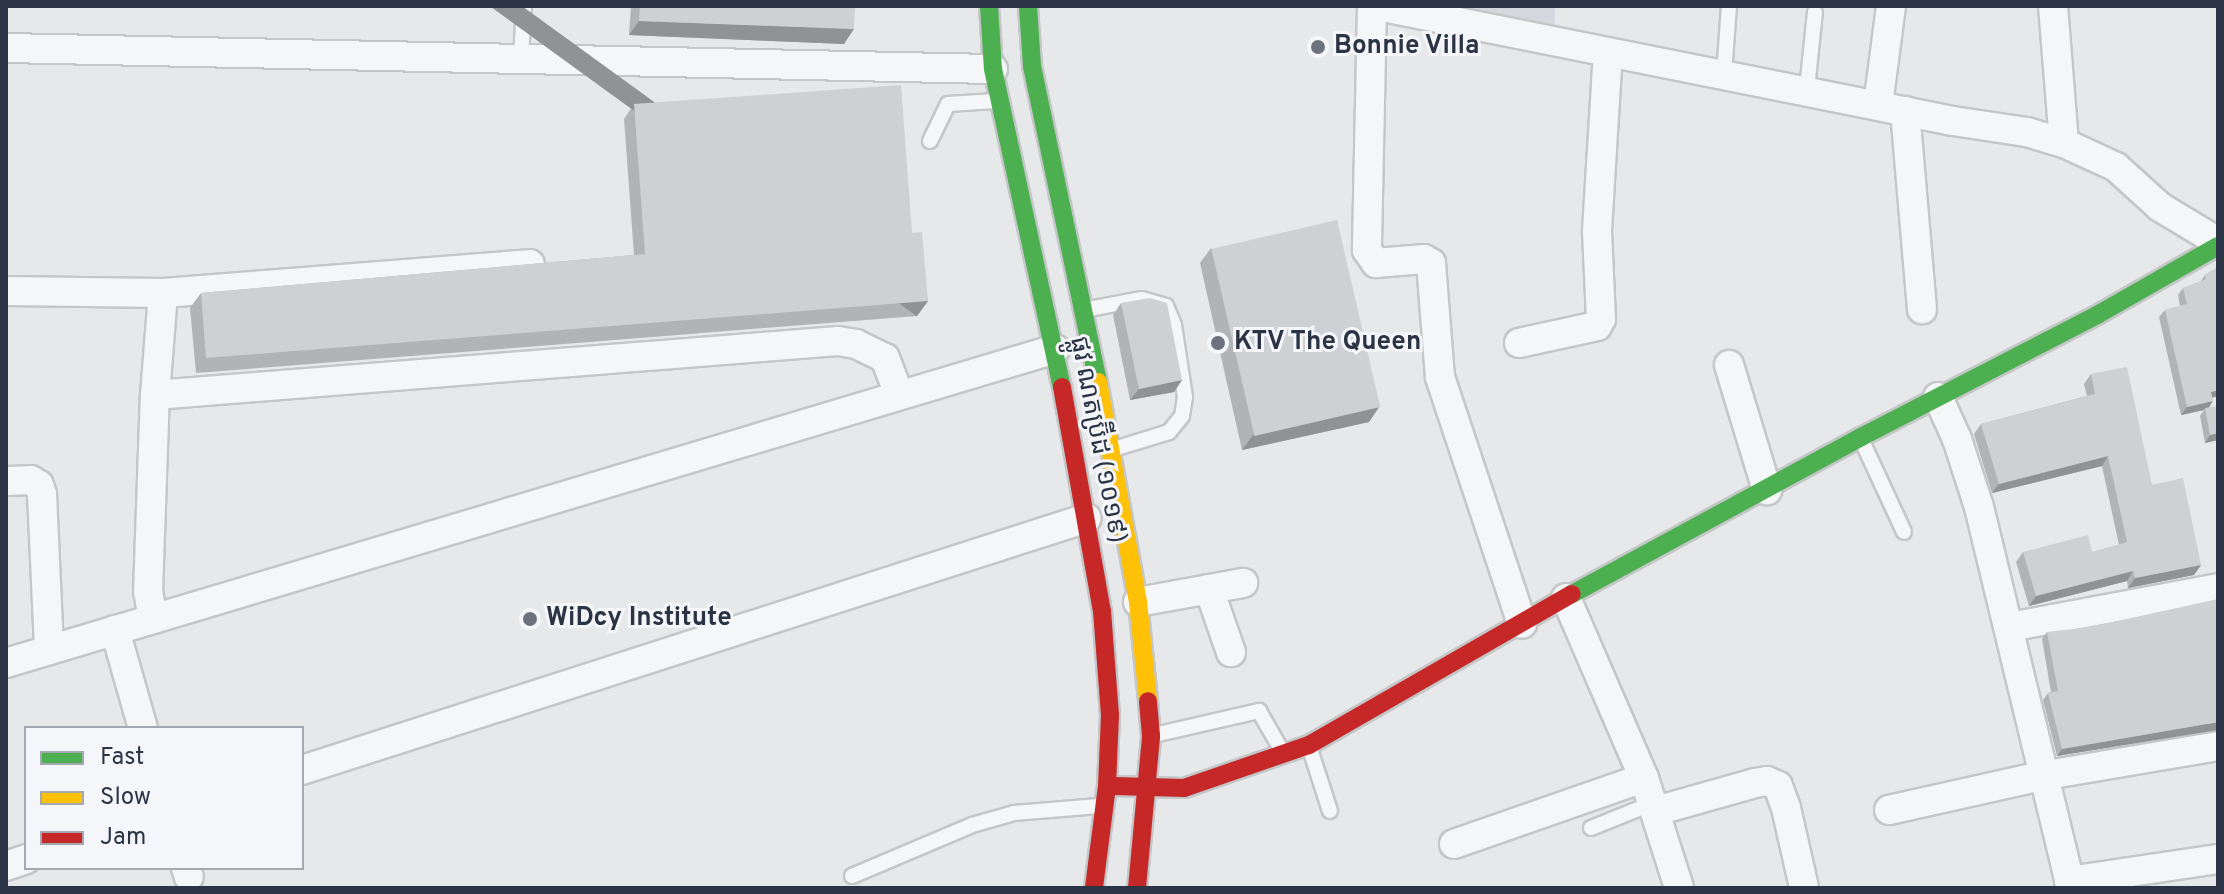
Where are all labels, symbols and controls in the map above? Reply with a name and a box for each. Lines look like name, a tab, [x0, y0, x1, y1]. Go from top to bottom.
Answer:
place label: Bonnie Villa	[1334, 31, 1481, 63]
marker: Bonnie Villa	[1309, 38, 1327, 56]
place label: KTV The Queen	[1234, 327, 1422, 359]
street label: ផ្លូវ ណតប្រ៊ីដ (១០១៩)	[1062, 334, 1132, 546]
marker: KTV The Queen	[1209, 334, 1227, 352]
place label: WiDcy Institute	[546, 603, 732, 635]
marker: WiDcy Institute	[521, 610, 539, 628]
legend	[24, 726, 304, 870]
text: Fast	[100, 743, 144, 773]
text: Slow	[100, 783, 151, 813]
text: Jam	[100, 823, 146, 853]

